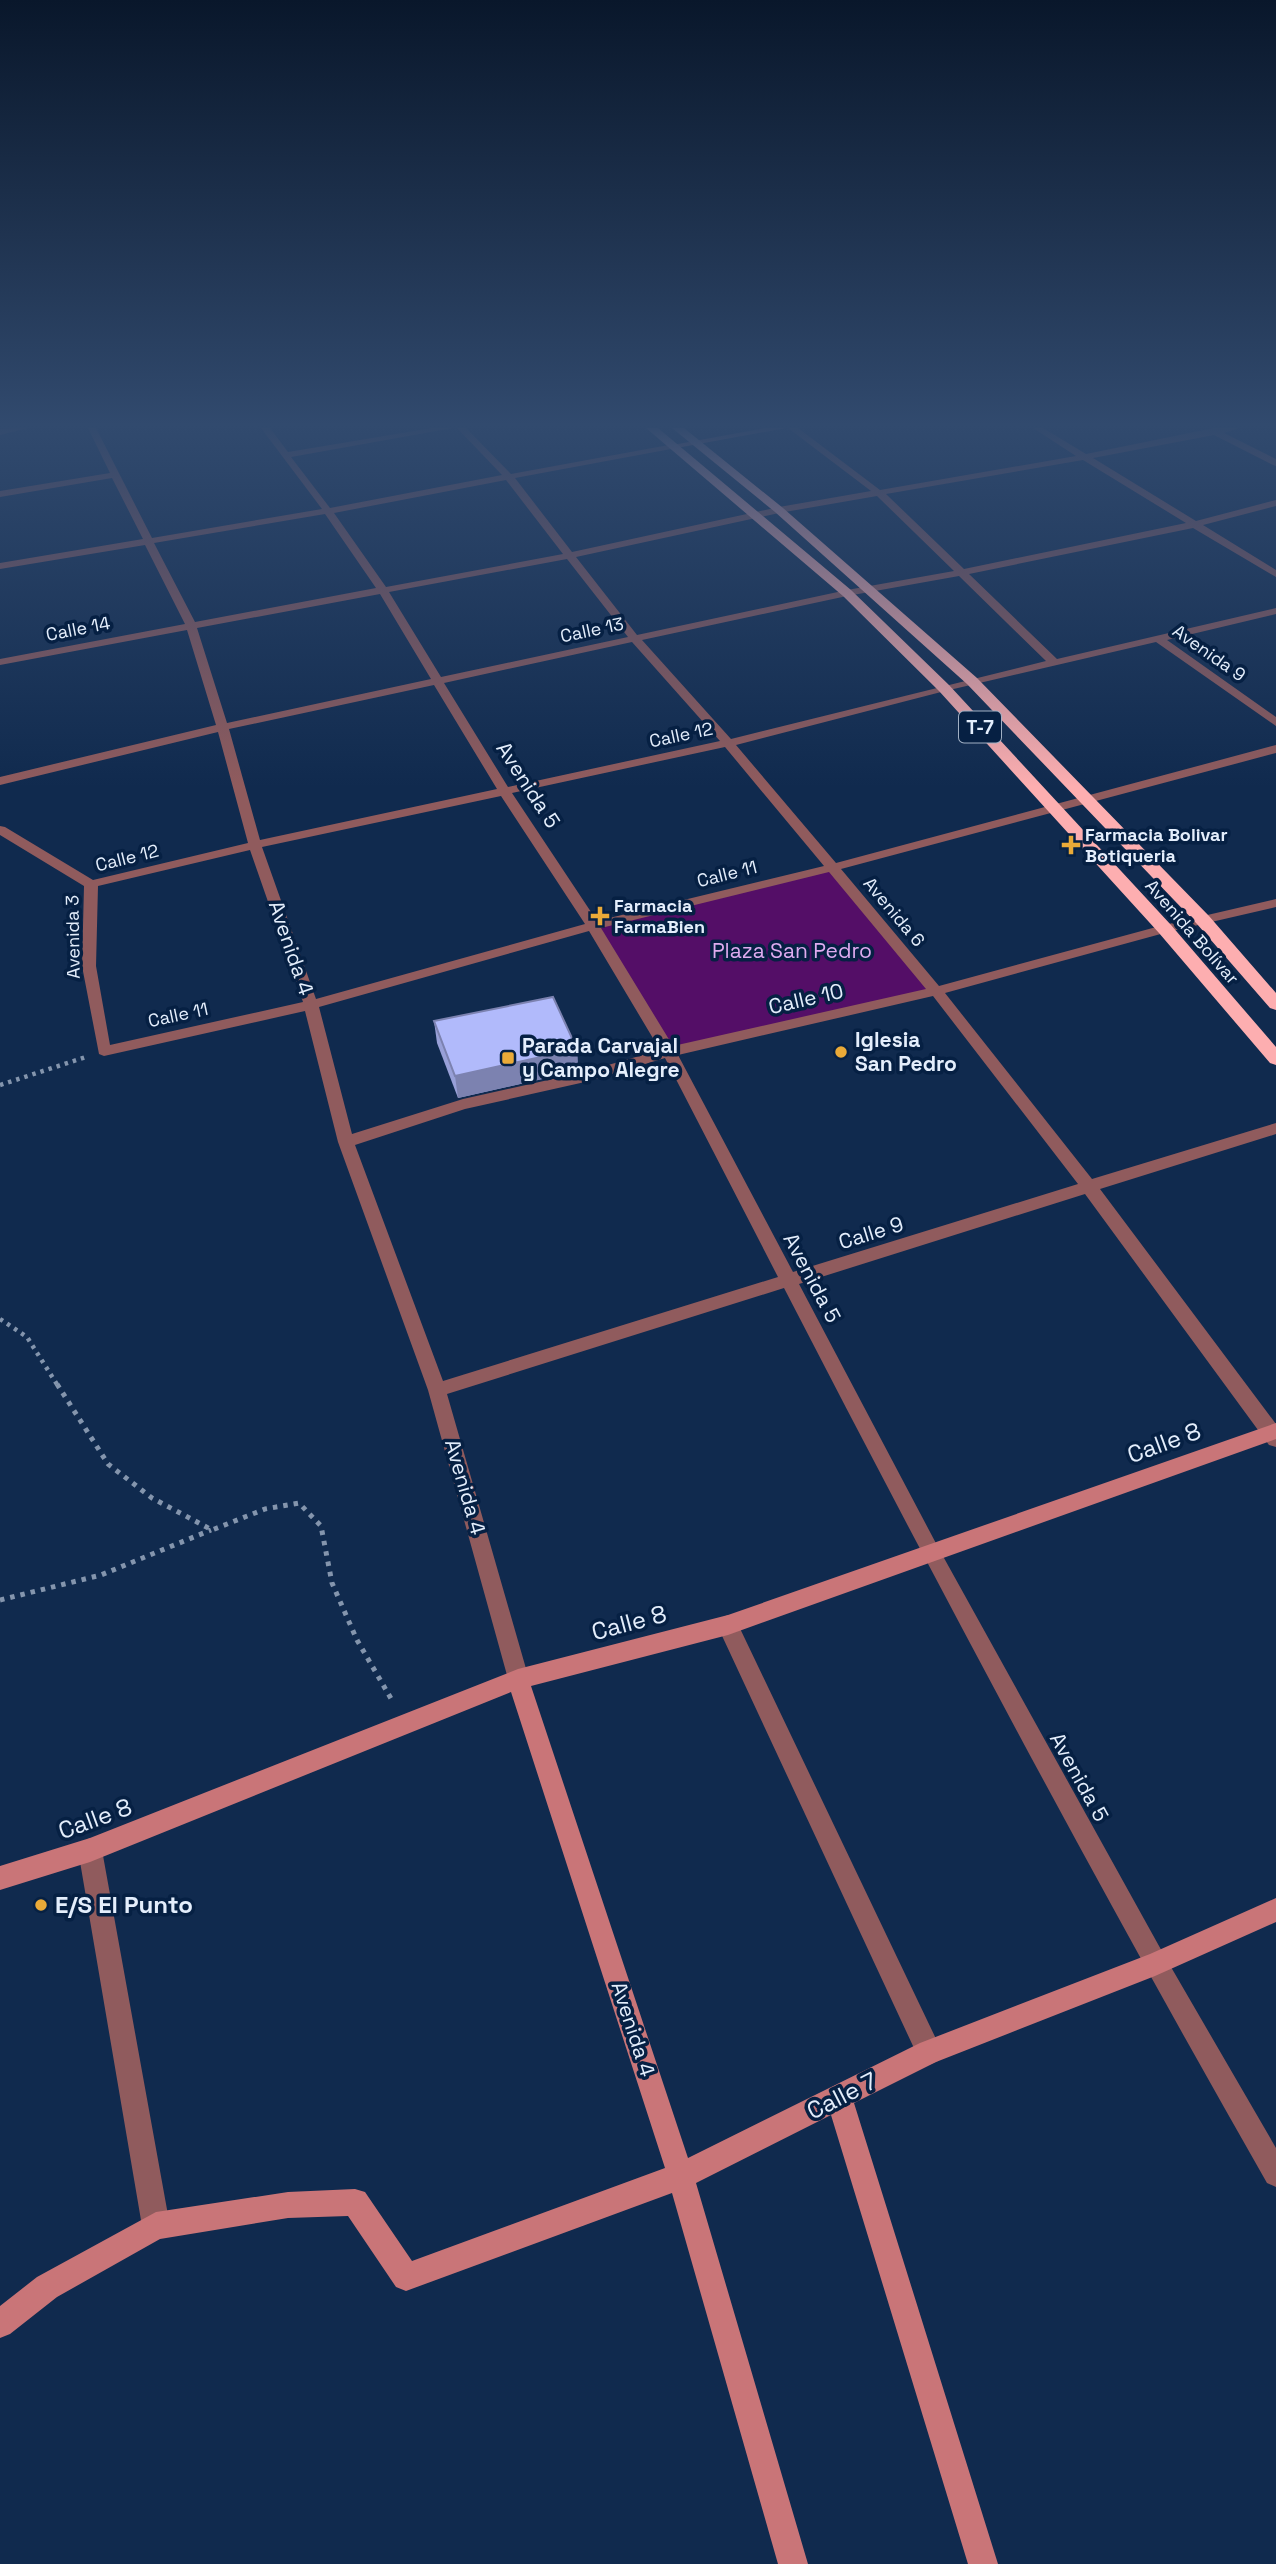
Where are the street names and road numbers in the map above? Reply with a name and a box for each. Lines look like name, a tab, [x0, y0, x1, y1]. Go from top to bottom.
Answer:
street label: Calle 14	[44, 611, 112, 646]
street label: Calle 13	[558, 612, 626, 647]
street label: Avenida 9	[1168, 619, 1250, 686]
road number: T-7	[959, 712, 1001, 742]
street label: Calle 12	[647, 717, 715, 752]
street label: Avenida 5	[490, 736, 566, 833]
street label: Calle 12	[93, 839, 161, 876]
street label: Calle 11	[694, 855, 759, 892]
street label: Avenida 6	[859, 872, 930, 951]
street label: Avenida Bolívar	[1141, 875, 1244, 989]
street label: Avenida 3	[60, 895, 85, 979]
street label: Avenida 4	[263, 897, 320, 999]
street label: Calle 10	[766, 977, 846, 1020]
street label: Calle 11	[146, 997, 210, 1032]
street label: Calle 9	[835, 1210, 907, 1255]
street label: Avenida 5	[778, 1228, 847, 1327]
street label: Calle 8	[1123, 1415, 1205, 1470]
street label: Avenida 4	[439, 1436, 492, 1538]
street label: Calle 8	[588, 1598, 670, 1647]
street label: Avenida 5	[1044, 1727, 1115, 1826]
street label: Calle 8	[54, 1791, 136, 1846]
street label: Avenida 4	[605, 1978, 662, 2080]
street label: Calle 7	[801, 2065, 882, 2126]

